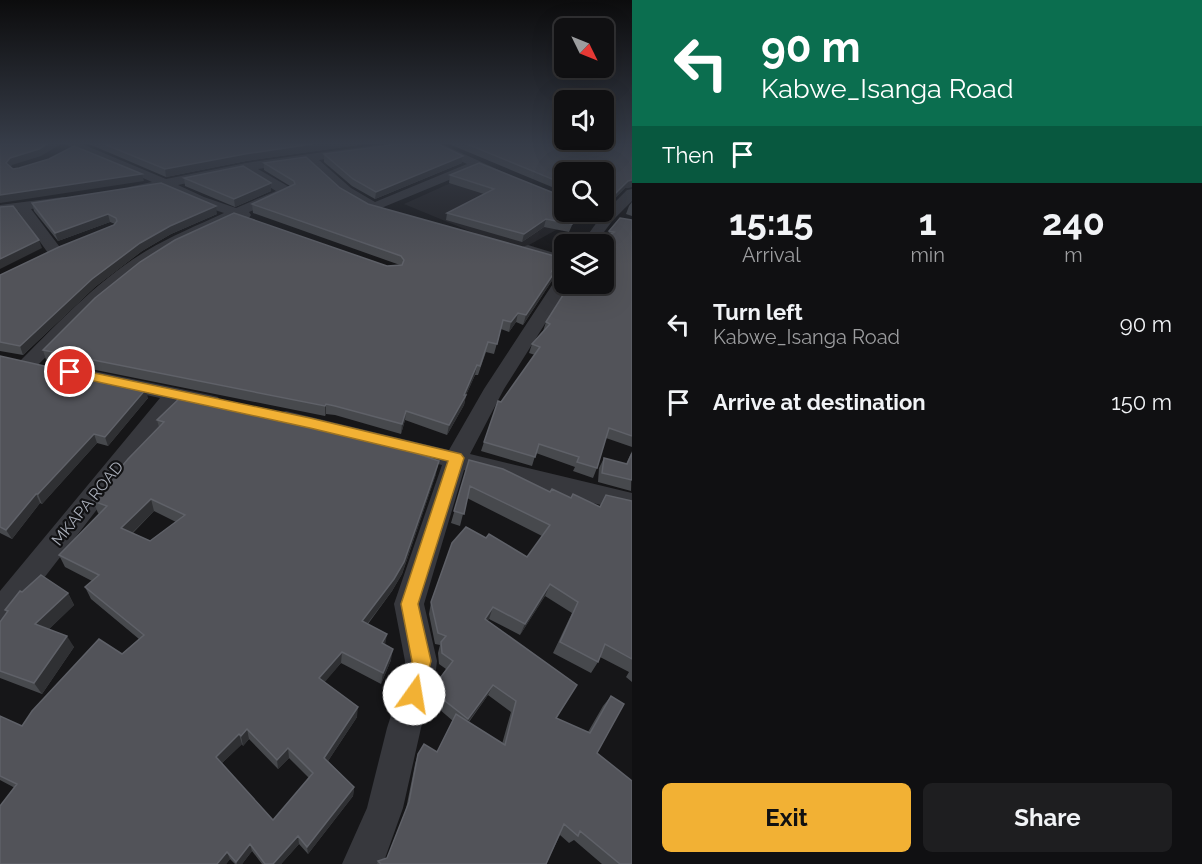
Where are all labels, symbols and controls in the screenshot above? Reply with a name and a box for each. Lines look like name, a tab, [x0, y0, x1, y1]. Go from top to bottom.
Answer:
north arrow	[554, 18, 614, 78]
map controls	[554, 18, 614, 294]
text: 90 m	[761, 23, 861, 72]
icon: left	[662, 24, 740, 102]
text: Kabwe_Isanga Road	[761, 73, 1013, 104]
button: sound	[554, 90, 614, 150]
icon: arrive	[726, 138, 759, 171]
text: Then	[662, 142, 714, 168]
button: search	[554, 162, 614, 222]
text: 15:15	[729, 201, 813, 243]
text: 1	[919, 201, 937, 243]
text: 240	[1042, 201, 1105, 243]
button: layers	[554, 234, 614, 294]
text: Arrival	[742, 243, 801, 267]
text: min	[910, 243, 945, 267]
text: m	[1064, 243, 1083, 267]
text: Turn left	[713, 299, 803, 325]
icon: left	[662, 308, 695, 341]
text: 90 m	[1120, 311, 1172, 337]
text: Kabwe_Isanga Road	[713, 325, 900, 349]
pin	[44, 346, 95, 397]
icon: arrive	[53, 355, 86, 388]
icon: arrive	[662, 386, 695, 419]
text: Arrive at destination	[713, 389, 926, 415]
text: 150 m	[1111, 389, 1172, 415]
street label: MKAPA ROAD	[48, 457, 127, 549]
position arrow	[382, 662, 446, 726]
button: Exit	[662, 783, 911, 852]
button: Share	[923, 783, 1172, 852]

